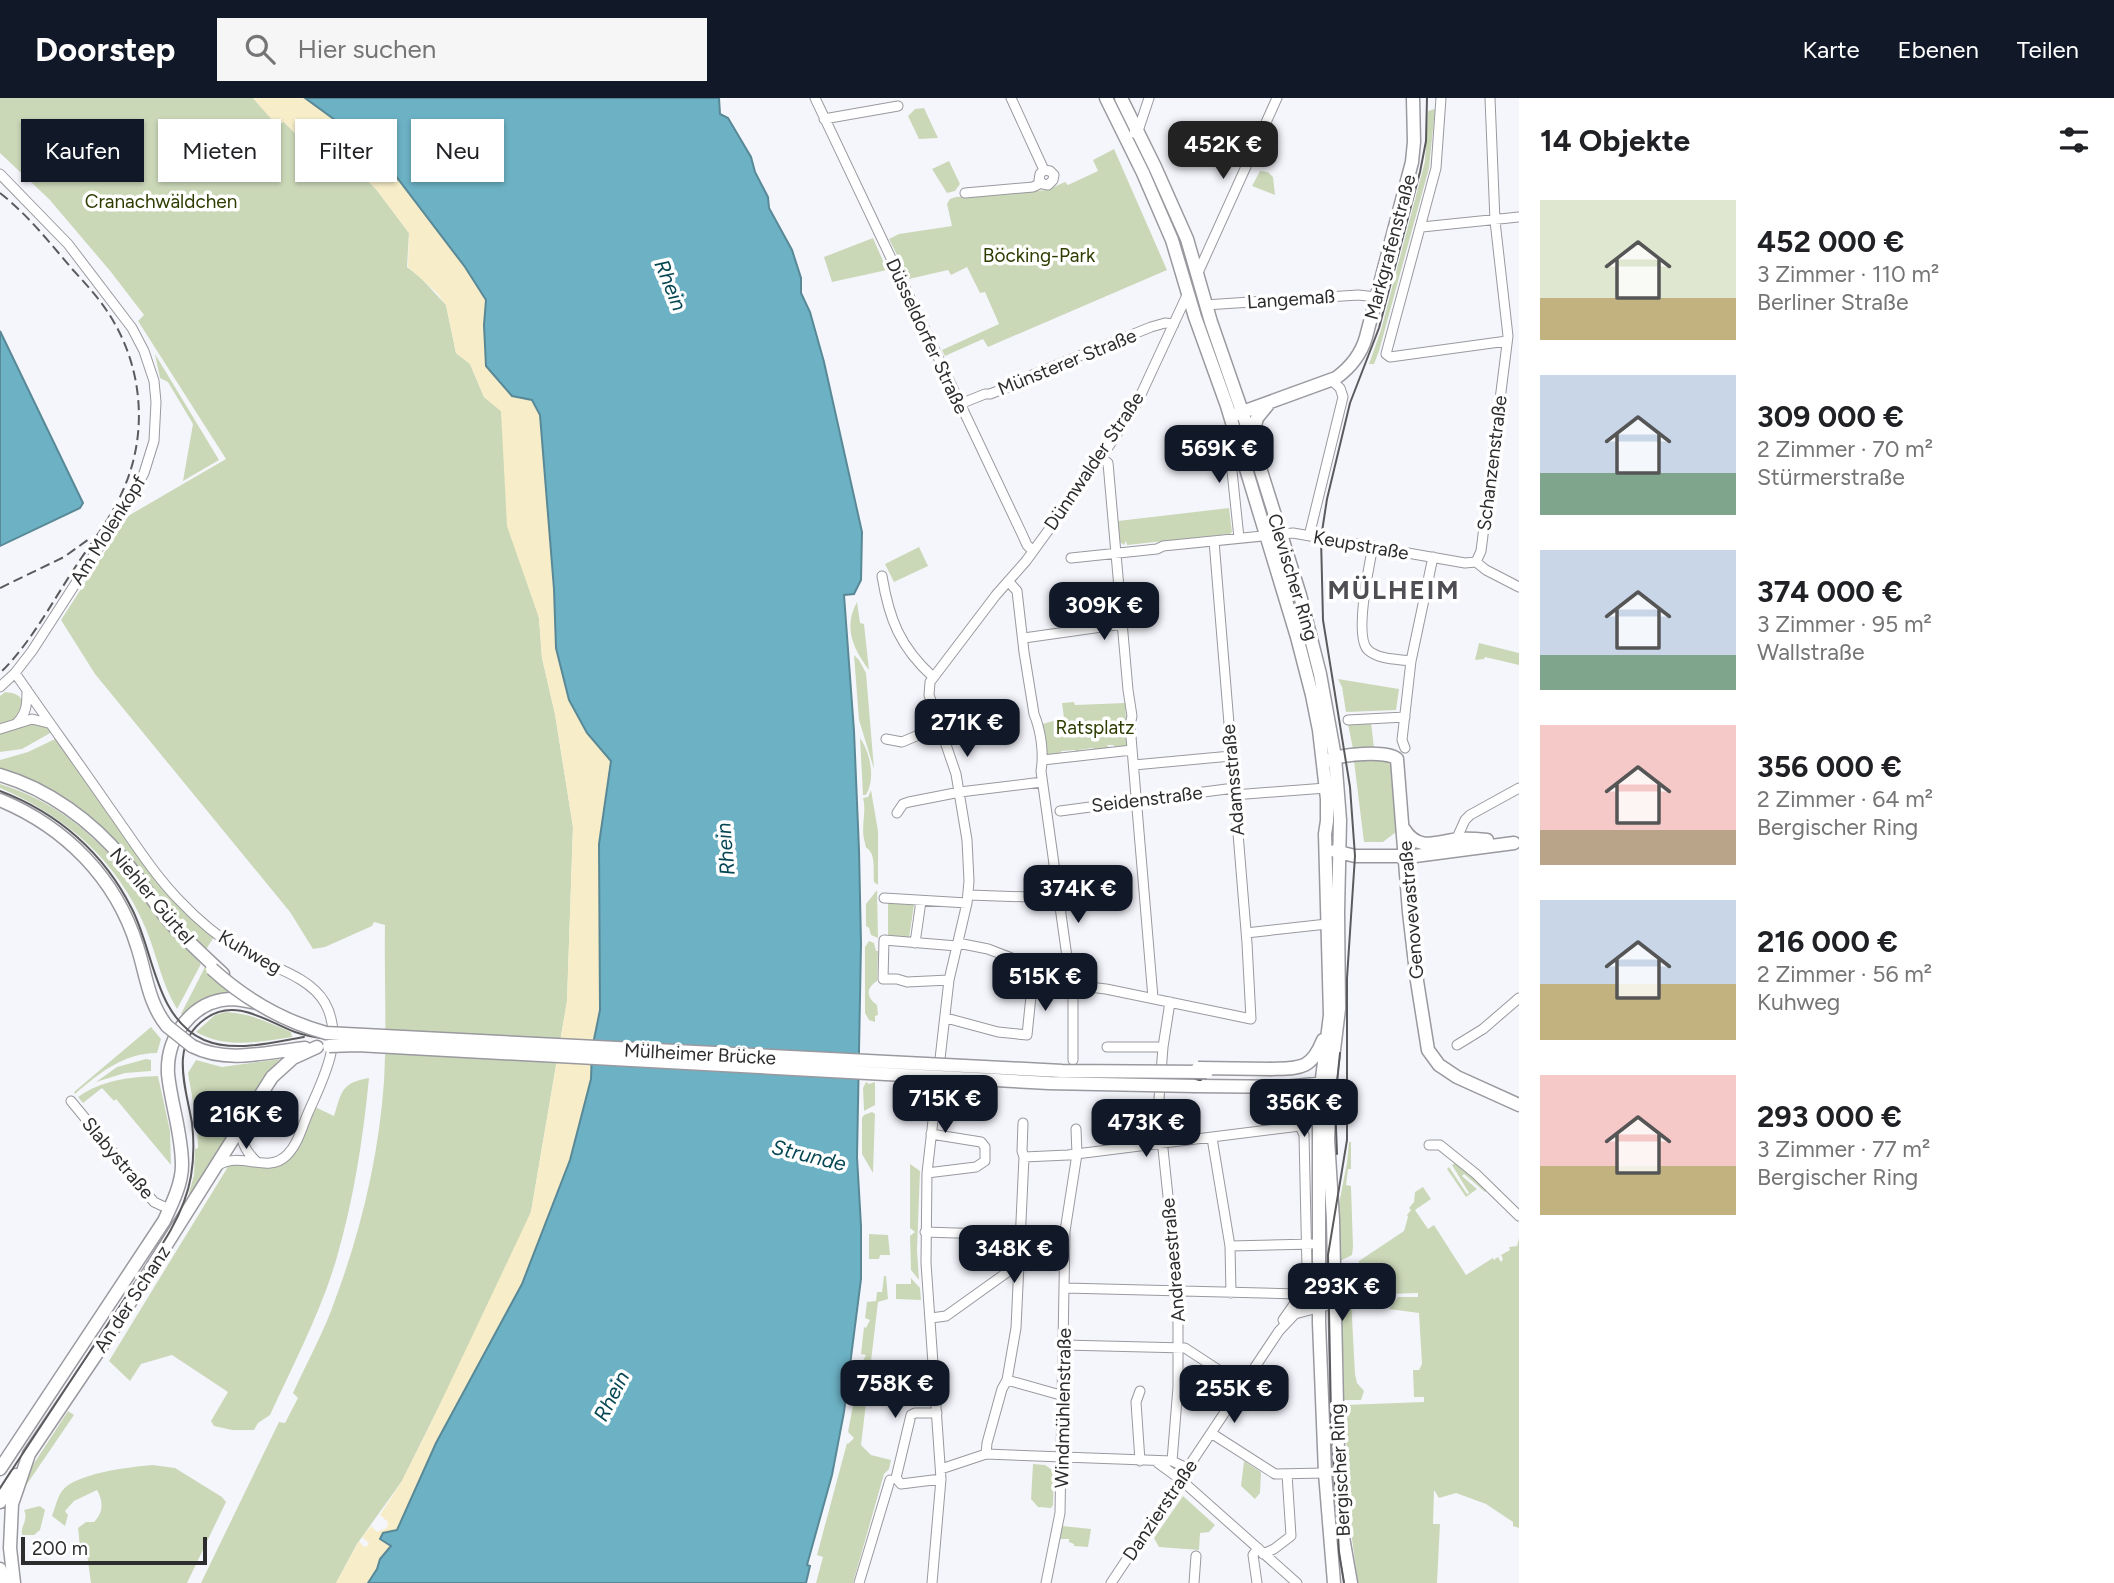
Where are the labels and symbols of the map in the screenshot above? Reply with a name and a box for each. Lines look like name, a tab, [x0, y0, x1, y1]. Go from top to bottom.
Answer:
pin: 452K €	[1166, 122, 1280, 181]
street label: Markgrafenstraße	[1360, 172, 1420, 322]
park label: Cranachwäldchen	[85, 190, 237, 213]
park label: Böcking-Park	[983, 244, 1096, 267]
street label: Düsseldorfer Straße	[881, 255, 973, 417]
water label: Rhein	[649, 256, 693, 314]
street label: Langemaß	[1246, 284, 1336, 314]
street label: Münsterer Straße	[994, 324, 1140, 400]
street label: Dünnwalder Straße	[1039, 387, 1149, 535]
street label: Schanzenstraße	[1472, 394, 1512, 532]
pin: 569K €	[1162, 426, 1276, 485]
street label: Am Molenkopf	[65, 471, 151, 589]
street label: Clevischer Ring	[1263, 511, 1323, 643]
street label: Keupstraße	[1311, 525, 1411, 565]
district label: MÜLHEIM	[1327, 574, 1461, 606]
pin: 309K €	[1047, 582, 1161, 642]
pin: 271K €	[910, 700, 1024, 759]
park label: Ratsplatz	[1055, 716, 1135, 739]
street label: Adamsstraße	[1217, 723, 1249, 837]
street label: Seidenstraße	[1090, 781, 1204, 817]
water label: Rhein	[710, 821, 740, 876]
street label: Genovevastraße	[1394, 840, 1428, 980]
street label: Niehler Gürtel	[105, 843, 199, 949]
pin: 374K €	[1021, 866, 1135, 925]
street label: Kuhweg	[214, 925, 286, 979]
pin: 515K €	[988, 954, 1102, 1013]
street label: Mülheimer Brücke	[623, 1039, 777, 1069]
pin: 715K €	[888, 1076, 1002, 1135]
pin: 356K €	[1247, 1080, 1361, 1139]
pin: 216K €	[189, 1091, 303, 1151]
pin: 473K €	[1089, 1100, 1203, 1159]
street label: Slabystraße	[77, 1112, 159, 1204]
water label: Strunde	[769, 1134, 849, 1176]
street label: Andreaestraße	[1156, 1197, 1190, 1323]
pin: 348K €	[957, 1226, 1071, 1285]
street label: An der Schanz	[89, 1241, 175, 1357]
pin: 293K €	[1285, 1264, 1399, 1323]
street label: Windmühlenstraße	[1050, 1328, 1076, 1488]
pin: 758K €	[838, 1360, 952, 1420]
water label: Rhein	[588, 1366, 634, 1425]
pin: 255K €	[1177, 1366, 1291, 1425]
street label: Bergischer Ring	[1325, 1403, 1355, 1537]
street label: Danzierstraße	[1118, 1455, 1202, 1565]
scale bar	[21, 1534, 206, 1566]

